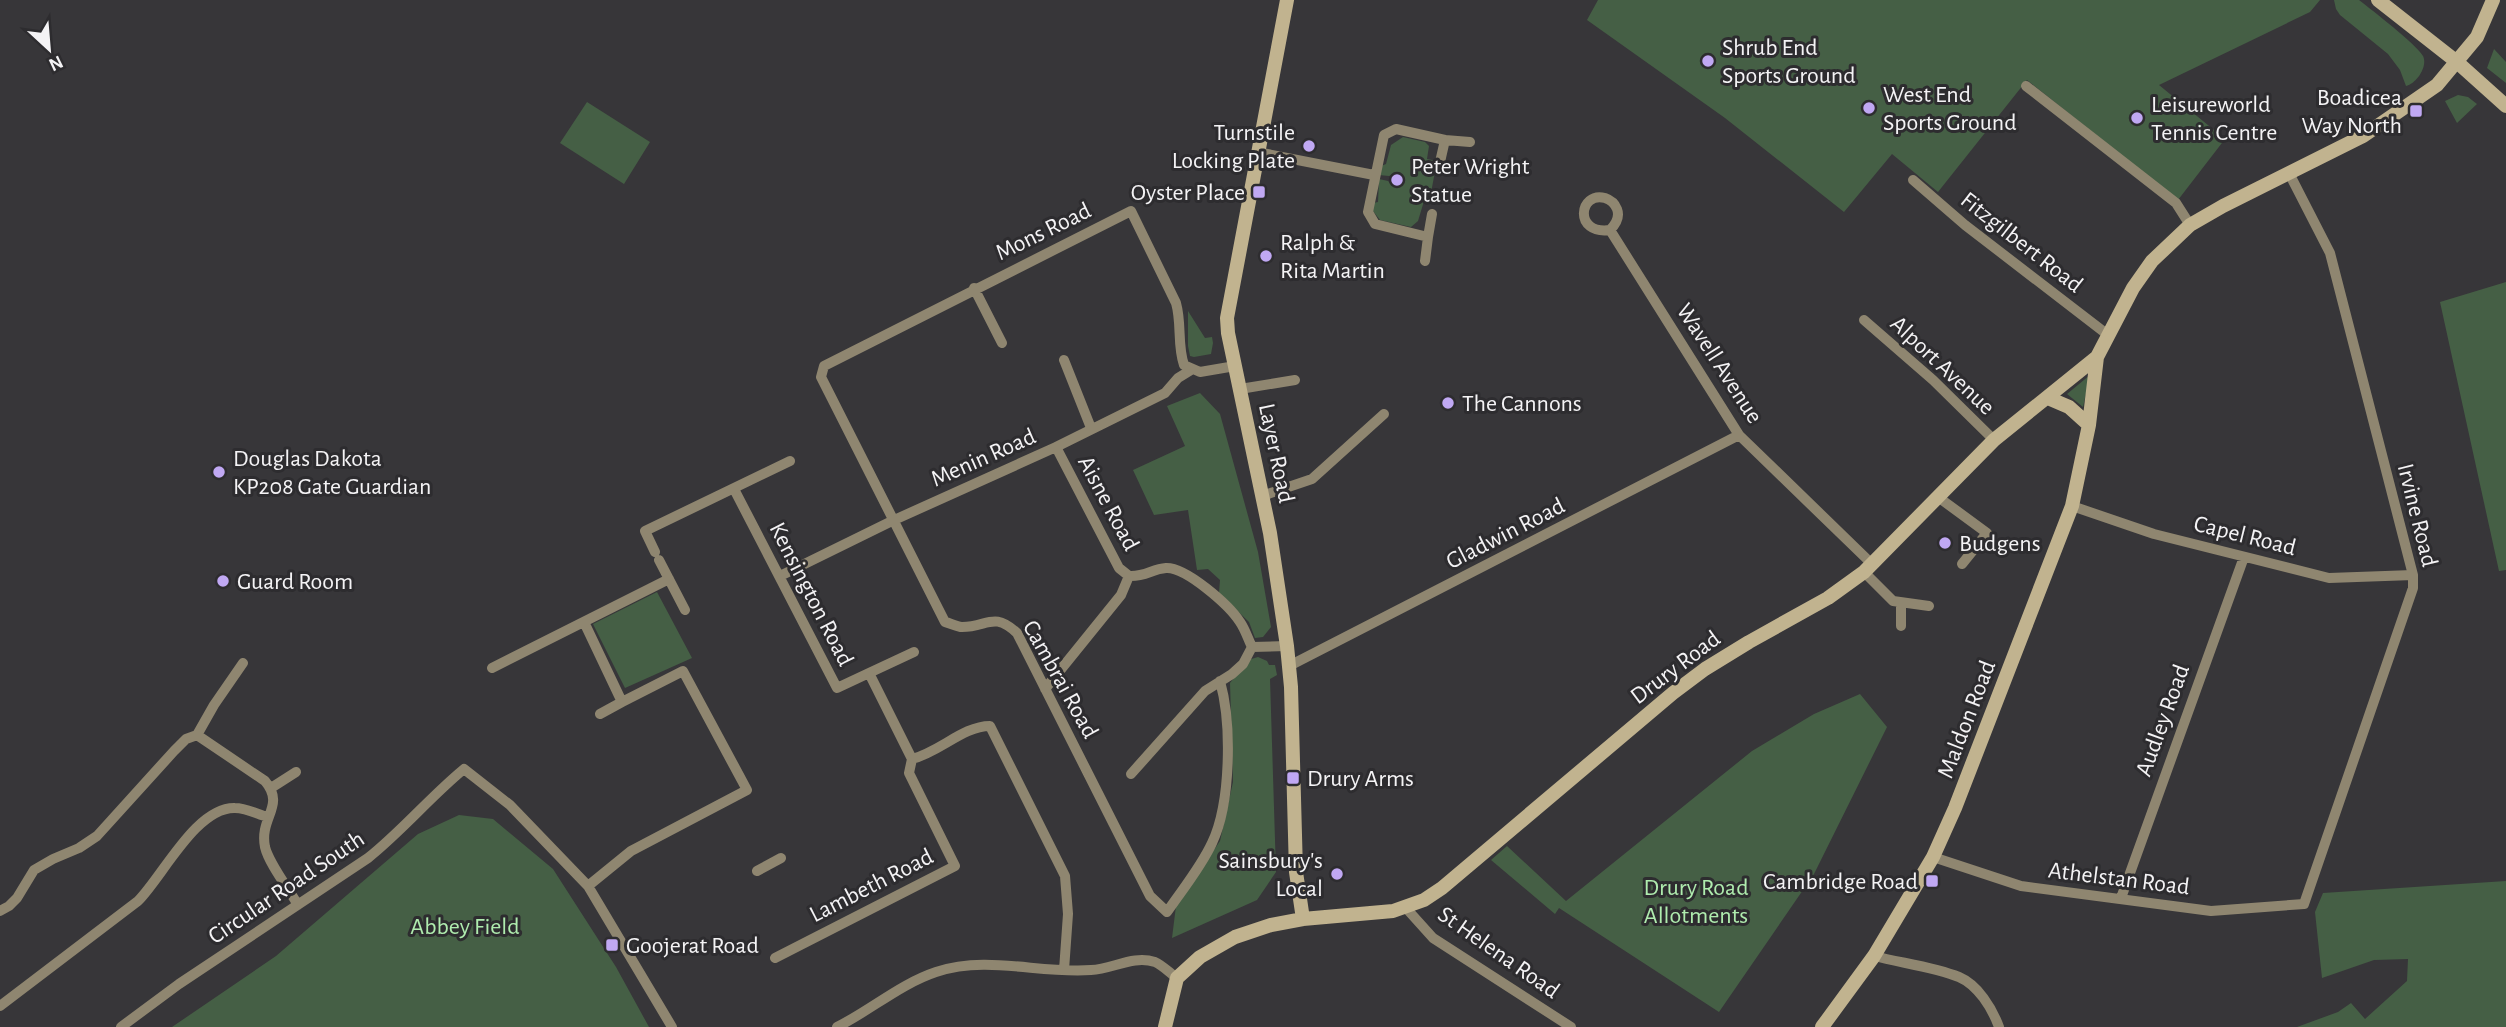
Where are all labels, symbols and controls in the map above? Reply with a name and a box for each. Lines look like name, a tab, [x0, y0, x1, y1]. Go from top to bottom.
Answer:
north arrow	[14, 14, 84, 84]
place label: Shrub End Sports Ground	[1722, 36, 1856, 88]
text: N	[46, 51, 66, 74]
marker: Shrub End Sports Ground	[1700, 53, 1716, 69]
place label: West End Sports Ground	[1883, 83, 2017, 135]
place label: Boadicea Way North	[2302, 86, 2402, 138]
place label: Leisureworld Tennis Centre	[2151, 93, 2277, 145]
marker: West End Sports Ground	[1861, 100, 1877, 116]
marker: Boadicea Way North	[2408, 103, 2424, 119]
marker: Leisureworld Tennis Centre	[2129, 110, 2145, 126]
place label: Turnstile Locking Plate	[1172, 121, 1295, 173]
marker: Turnstile Locking Plate	[1301, 138, 1317, 154]
place label: Peter Wright Statue	[1411, 155, 1530, 207]
marker: Peter Wright Statue	[1389, 172, 1405, 188]
place label: Oyster Place	[1131, 181, 1245, 205]
marker: Oyster Place	[1251, 184, 1267, 200]
street label: Fitzgilbert Road	[1956, 188, 2087, 298]
street label: Mons Road	[992, 199, 1095, 265]
place label: Ralph & Rita Martin	[1280, 231, 1385, 283]
marker: Ralph & Rita Martin	[1258, 248, 1274, 264]
street label: Wavell Avenue	[1672, 299, 1767, 428]
street label: Alport Avenue	[1886, 312, 1999, 420]
place label: The Cannons	[1462, 392, 1582, 416]
marker: The Cannons	[1440, 395, 1456, 411]
street label: Layer Road	[1254, 401, 1298, 505]
street label: Menin Road	[927, 424, 1039, 492]
place label: Douglas Dakota KP208 Gate Guardian	[233, 447, 431, 499]
street label: Aisne Road	[1073, 452, 1143, 555]
street label: Irvine Road	[2393, 461, 2441, 569]
marker: Douglas Dakota KP208 Gate Guardian	[211, 464, 227, 480]
street label: Gladwin Road	[1442, 494, 1569, 574]
street label: Capel Road	[2191, 512, 2298, 560]
street label: Kensington Road	[765, 519, 858, 670]
place label: Budgens	[1959, 532, 2041, 556]
marker: Budgens	[1937, 535, 1953, 551]
place label: Guard Room	[237, 570, 353, 594]
marker: Guard Room	[215, 573, 231, 589]
street label: Cambrai Road	[1018, 616, 1102, 742]
street label: Drury Road	[1626, 627, 1725, 709]
street label: Maldon Road	[1934, 657, 2000, 781]
street label: Audley Road	[2132, 661, 2194, 779]
place label: Drury Arms	[1307, 767, 1414, 791]
marker: Drury Arms	[1285, 770, 1301, 786]
street label: Circular Road South	[204, 827, 369, 949]
street label: Lambeth Road	[806, 844, 937, 927]
place label: Sainsbury's Local	[1219, 849, 1323, 901]
street label: Athelstan Road	[2047, 858, 2191, 900]
marker: Sainsbury's Local	[1329, 866, 1345, 882]
place label: Cambridge Road	[1763, 870, 1918, 894]
marker: Cambridge Road	[1924, 873, 1940, 889]
park label: Drury Road Allotments	[1643, 876, 1749, 928]
street label: St Helena Road	[1433, 902, 1564, 1003]
park label: Abbey Field	[410, 915, 520, 939]
place label: Goojerat Road	[626, 934, 759, 958]
marker: Goojerat Road	[604, 937, 620, 953]

